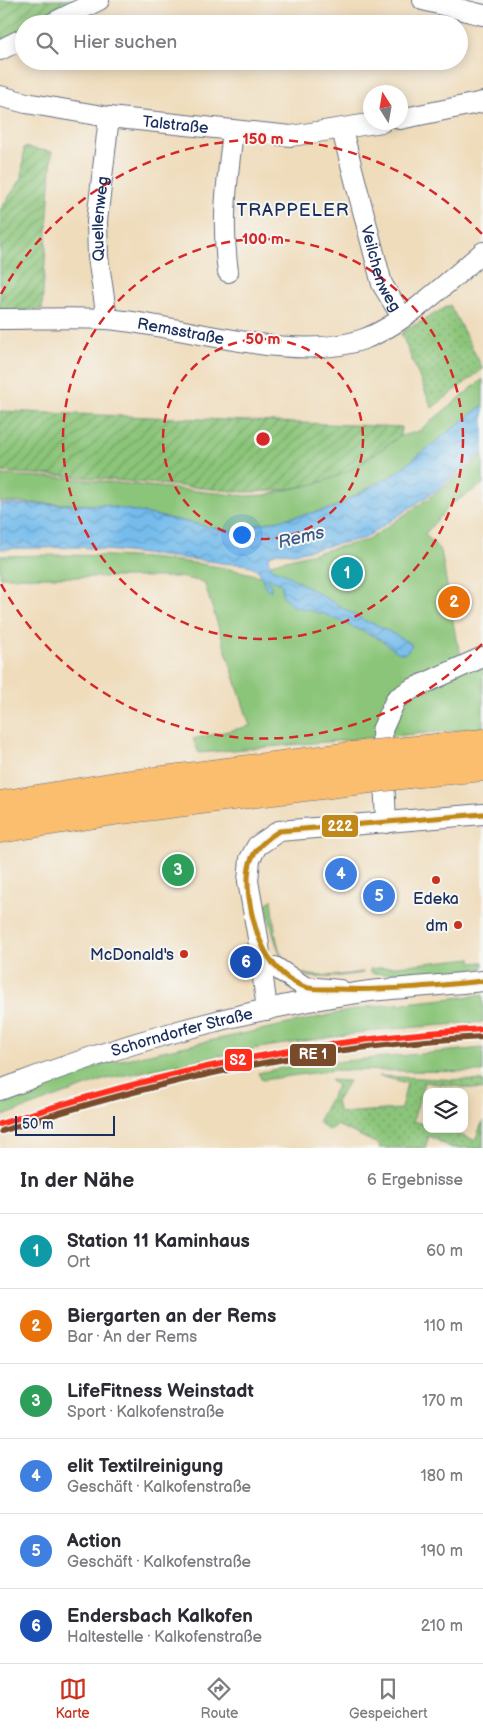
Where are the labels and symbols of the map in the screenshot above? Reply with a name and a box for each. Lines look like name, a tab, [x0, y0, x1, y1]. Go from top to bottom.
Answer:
north arrow	[363, 85, 408, 130]
street label: Talstraße	[141, 113, 210, 138]
text: 150 m	[242, 130, 284, 149]
street label: Quellenweg	[89, 175, 113, 262]
district label: TRAPPELER	[236, 200, 350, 221]
street label: Veilchenweg	[356, 224, 404, 315]
text: 100 m	[242, 230, 284, 249]
street label: Remsstraße	[136, 315, 226, 350]
text: 50 m	[246, 330, 281, 349]
centre of rings	[254, 430, 272, 448]
your location	[229, 522, 255, 548]
water label: Rems	[276, 522, 326, 553]
pin: 1	[331, 554, 363, 592]
pin: 2	[438, 583, 470, 621]
line badge: 222	[321, 814, 359, 838]
text: 222	[327, 818, 353, 835]
pin: 3	[162, 851, 194, 889]
pin: 4	[325, 855, 357, 893]
marker: Edeka	[430, 874, 442, 886]
pin: 5	[363, 877, 395, 915]
place label: Edeka	[413, 890, 459, 909]
place label: dm	[426, 917, 448, 936]
marker: dm	[452, 919, 464, 931]
pin: 6	[230, 943, 262, 981]
place label: McDonald's	[90, 946, 174, 965]
marker: McDonald's	[178, 948, 190, 960]
street label: Schorndorfer Straße	[109, 1005, 255, 1061]
line badge: RE 1	[289, 1043, 337, 1067]
text: RE 1	[299, 1046, 327, 1063]
line badge: S2	[224, 1048, 253, 1072]
text: S2	[230, 1052, 247, 1069]
scale bar	[15, 1113, 115, 1136]

